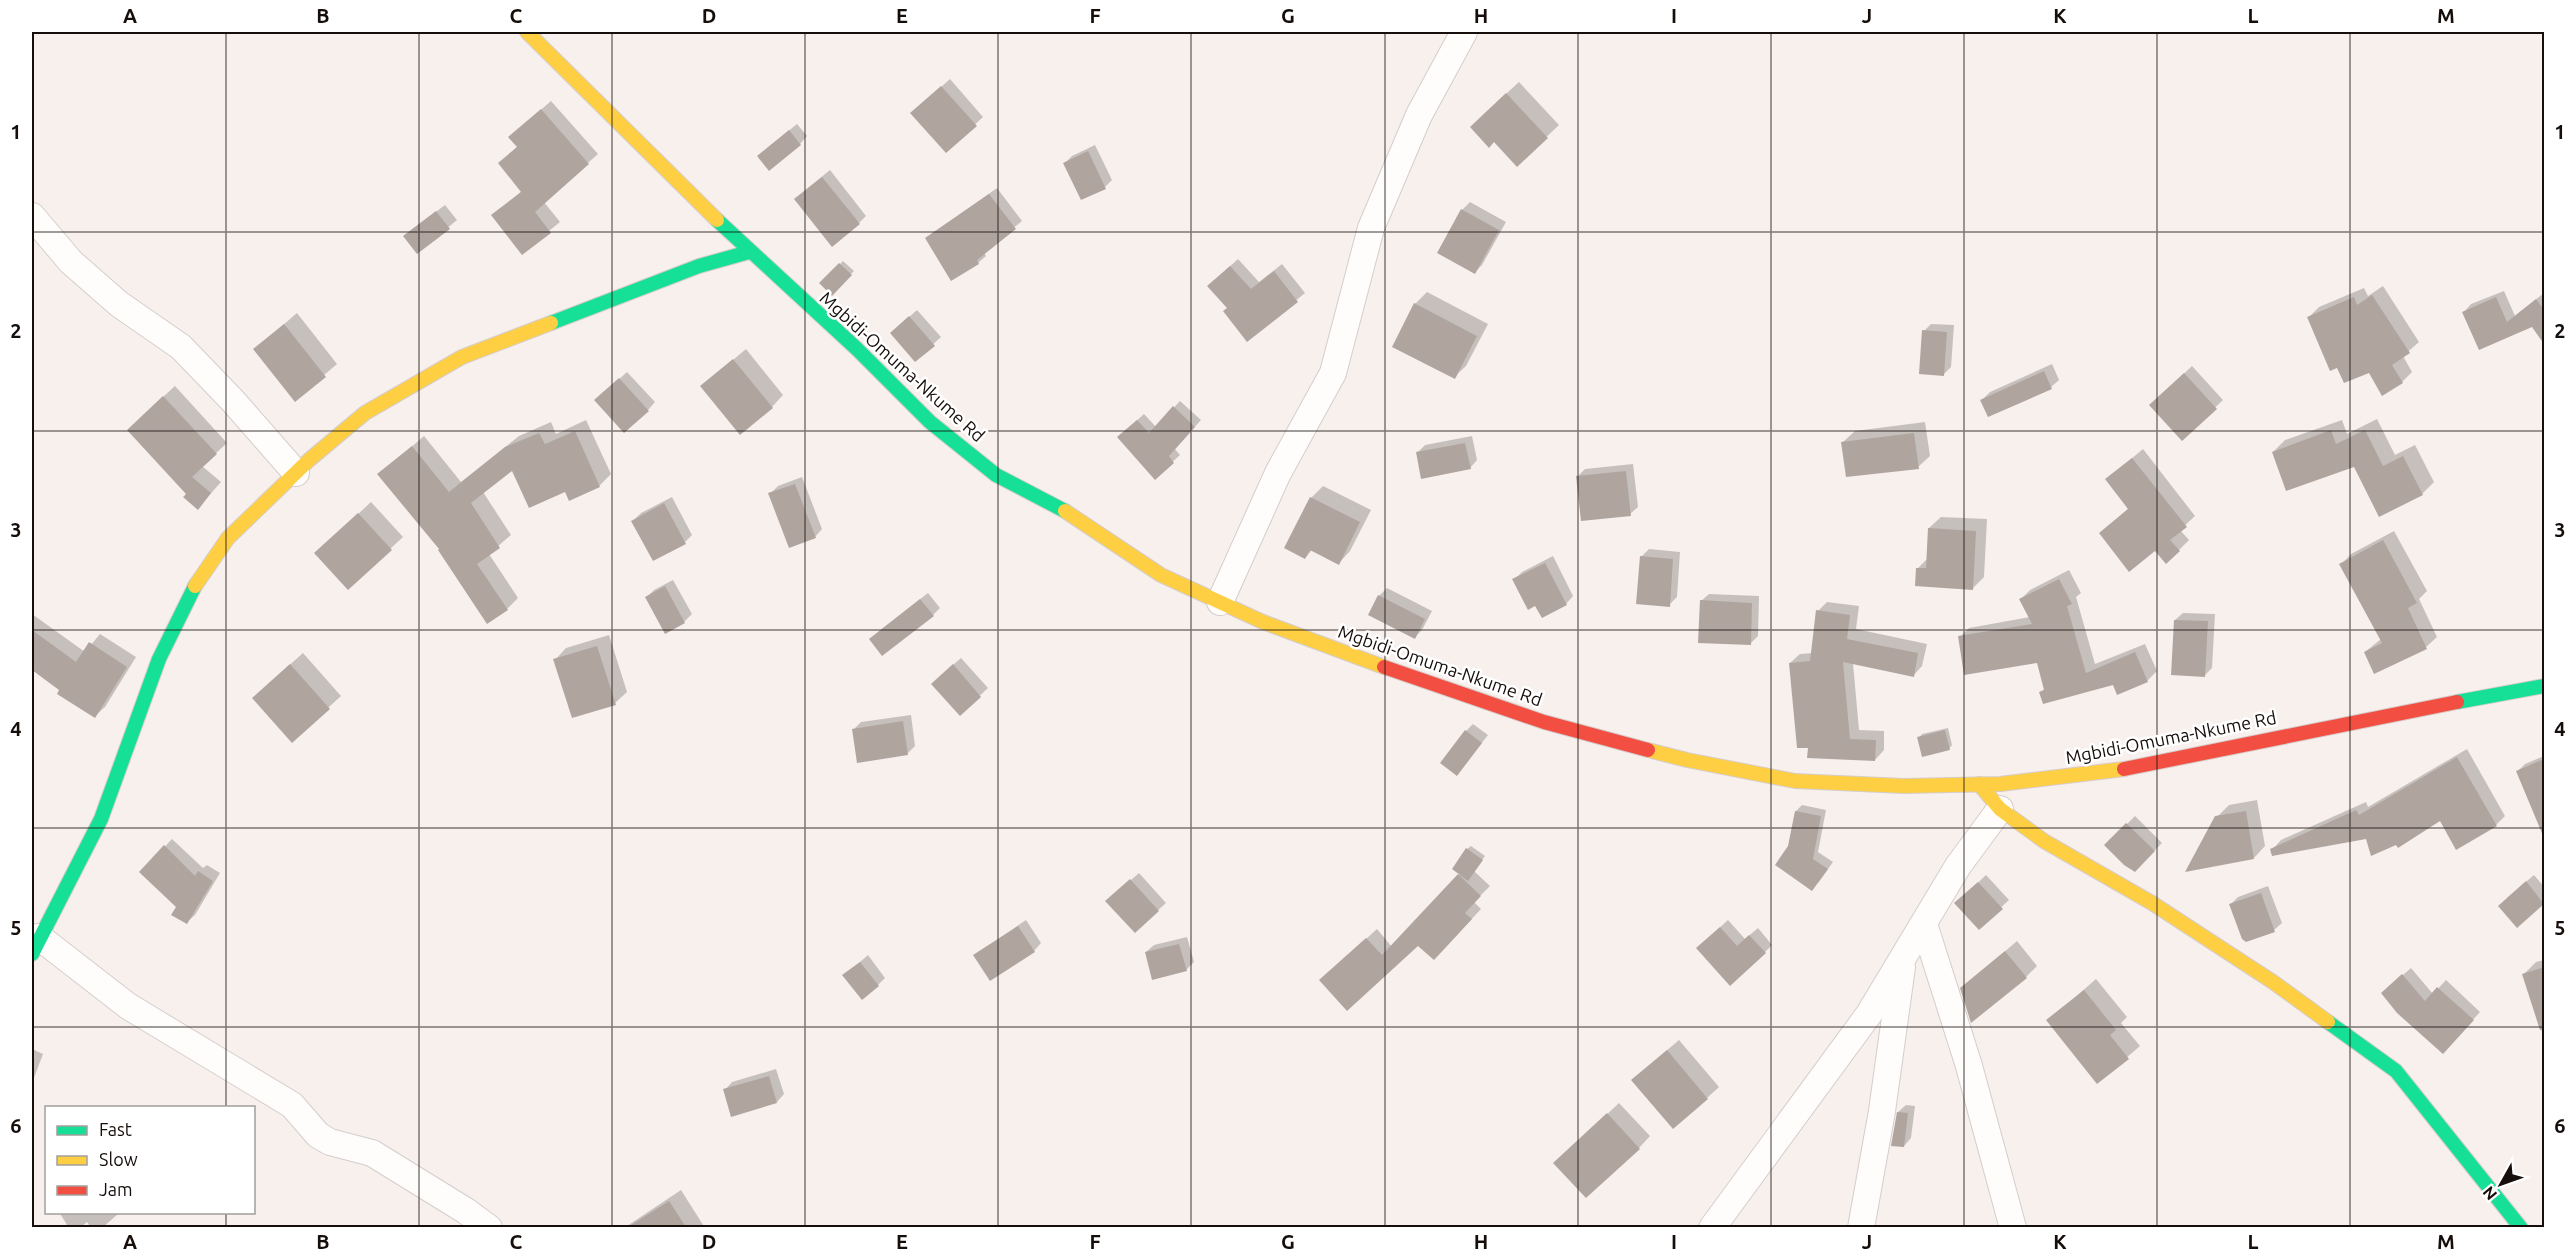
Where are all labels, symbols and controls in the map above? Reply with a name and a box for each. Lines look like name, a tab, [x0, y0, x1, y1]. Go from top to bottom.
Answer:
text: A	[123, 4, 137, 27]
text: B	[316, 4, 330, 27]
text: C	[510, 4, 523, 27]
text: D	[702, 4, 716, 27]
text: E	[896, 4, 908, 27]
text: F	[1089, 4, 1101, 27]
text: G	[1281, 4, 1295, 27]
text: H	[1474, 4, 1488, 27]
text: I	[1671, 4, 1677, 27]
text: J	[1862, 4, 1872, 27]
text: K	[2053, 4, 2067, 27]
text: L	[2248, 4, 2259, 27]
text: M	[2437, 4, 2455, 27]
text: 1	[10, 120, 22, 143]
text: 1	[2554, 120, 2566, 143]
street label: Mgbidi-Omuma-Nkume Rd	[816, 287, 989, 445]
text: 2	[10, 319, 22, 342]
text: 2	[2554, 319, 2566, 342]
text: 3	[10, 518, 22, 541]
text: 3	[2554, 518, 2566, 541]
street label: Mgbidi-Omuma-Nkume Rd	[1336, 621, 1545, 709]
street label: Mgbidi-Omuma-Nkume Rd	[2064, 707, 2278, 767]
text: 4	[10, 717, 22, 740]
text: 4	[2554, 717, 2566, 740]
text: 5	[10, 916, 22, 939]
text: 5	[2554, 916, 2566, 939]
legend	[45, 1106, 255, 1214]
text: 6	[10, 1114, 22, 1137]
text: 6	[2554, 1114, 2566, 1137]
text: Fast	[99, 1119, 132, 1139]
text: Slow	[99, 1149, 138, 1169]
north arrow	[2471, 1154, 2531, 1214]
text: Jam	[99, 1179, 133, 1199]
text: N	[2479, 1183, 2500, 1204]
text: A	[123, 1230, 137, 1253]
text: B	[316, 1230, 330, 1253]
text: C	[510, 1230, 523, 1253]
text: D	[702, 1230, 716, 1253]
text: E	[896, 1230, 908, 1253]
text: F	[1089, 1230, 1101, 1253]
text: G	[1281, 1230, 1295, 1253]
text: H	[1474, 1230, 1488, 1253]
text: I	[1671, 1230, 1677, 1253]
text: J	[1862, 1230, 1872, 1253]
text: K	[2053, 1230, 2067, 1253]
text: L	[2248, 1230, 2259, 1253]
text: M	[2437, 1230, 2455, 1253]

